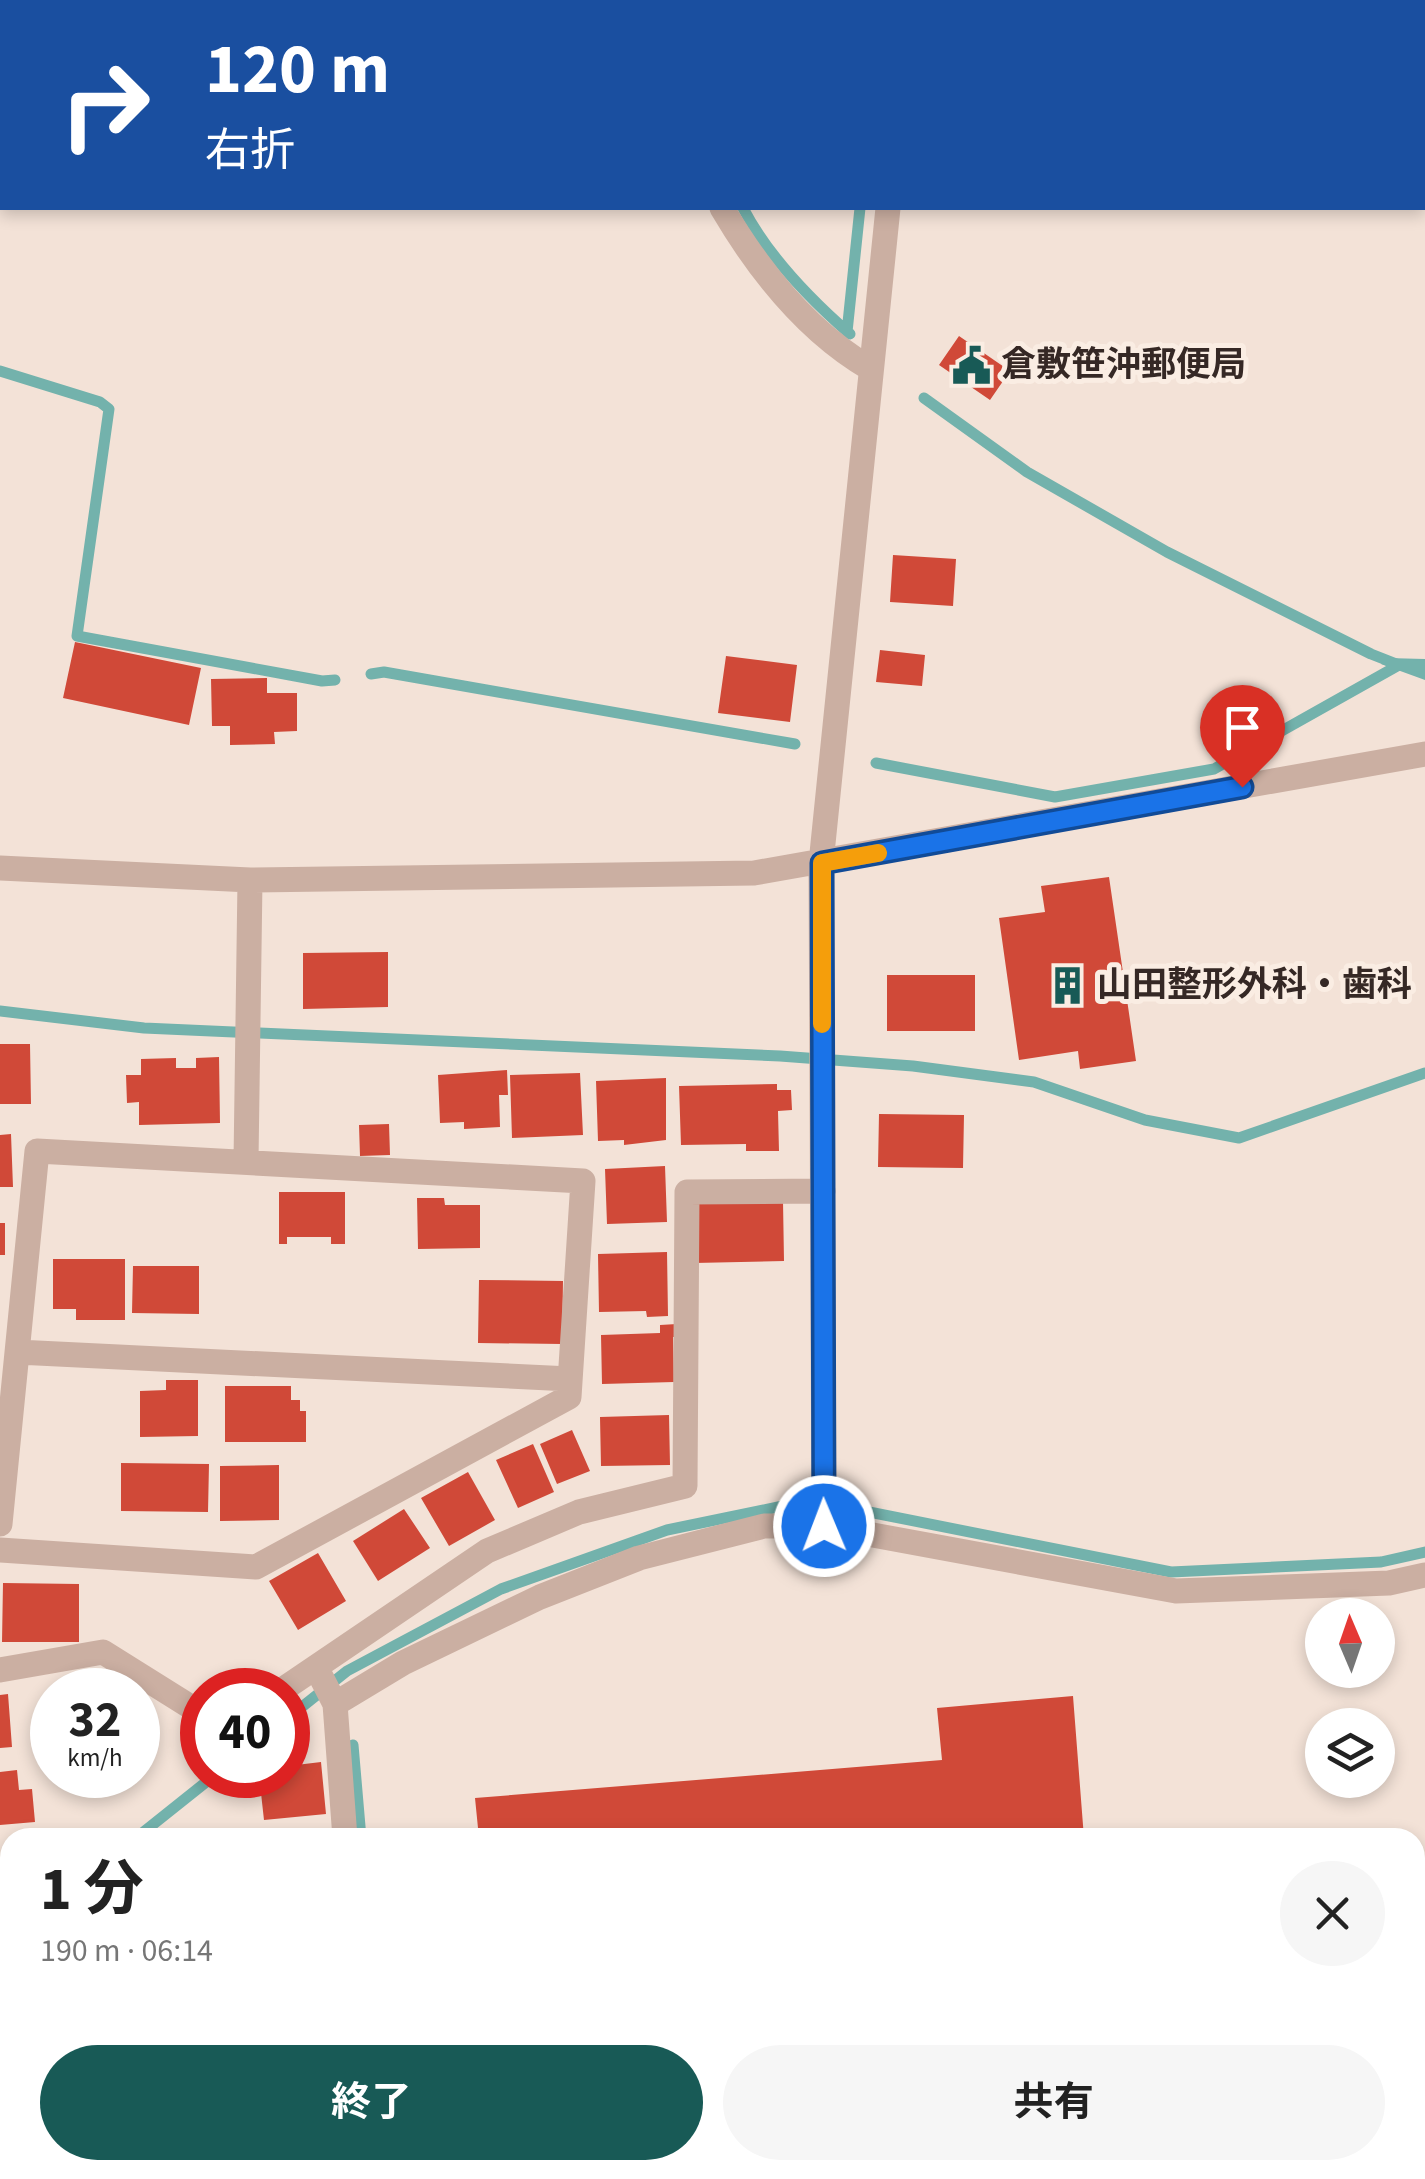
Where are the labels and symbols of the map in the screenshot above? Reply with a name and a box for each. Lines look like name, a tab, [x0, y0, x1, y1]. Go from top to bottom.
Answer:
place label: 倉敷笹沖郵便局	[1001, 340, 1246, 390]
public building icon: 倉敷笹沖郵便局	[950, 344, 992, 386]
pin	[1200, 685, 1285, 788]
place label: 山田整形外科・歯科	[1097, 960, 1412, 1010]
building icon: 山田整形外科・歯科	[1046, 964, 1088, 1006]
position arrow	[772, 1474, 876, 1578]
north arrow	[1305, 1598, 1395, 1688]
speed limit sign: 40	[180, 1668, 310, 1798]

